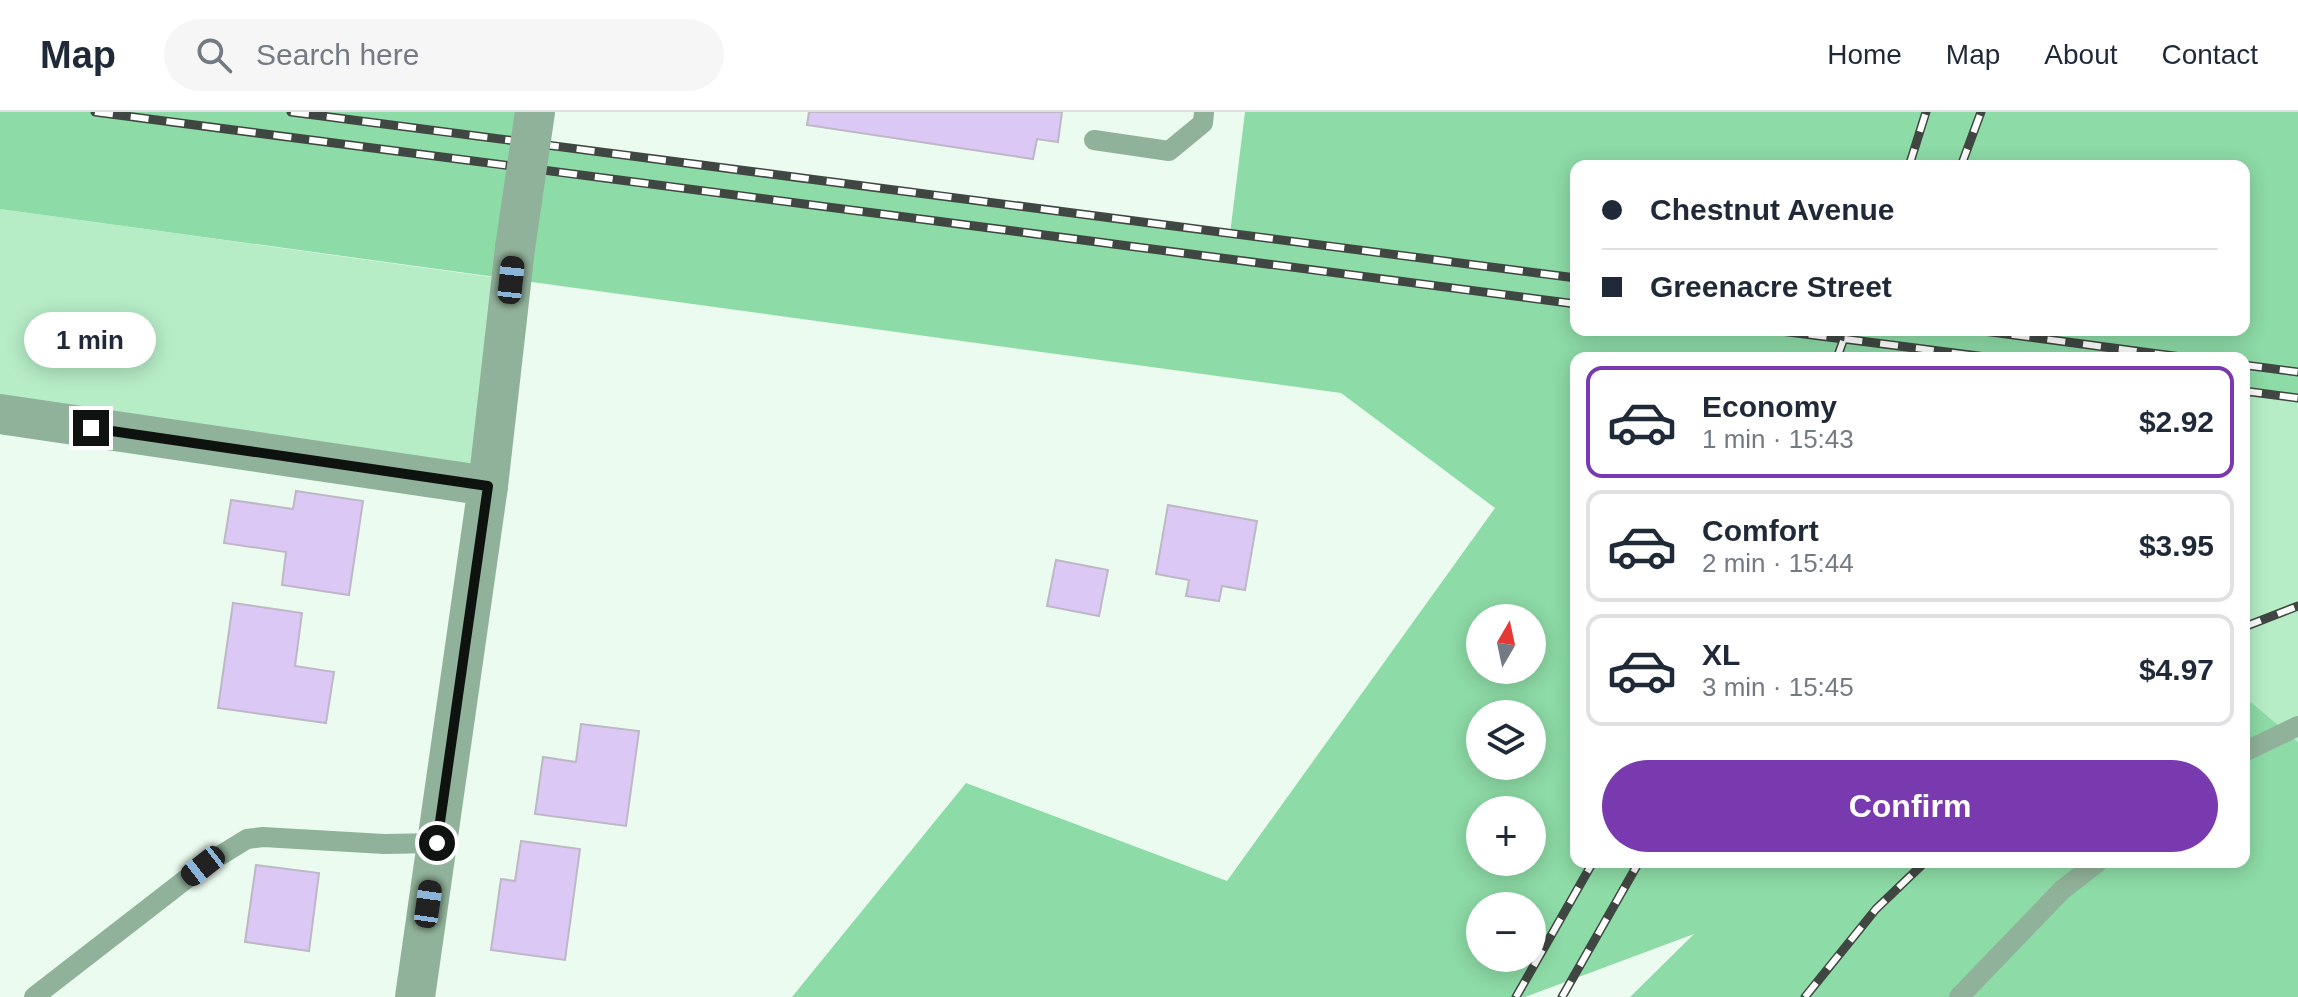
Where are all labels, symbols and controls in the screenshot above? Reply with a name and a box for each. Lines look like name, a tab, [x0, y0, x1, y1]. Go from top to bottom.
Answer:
search box	[164, 19, 724, 91]
icon: search	[192, 33, 236, 77]
text: Map	[40, 34, 116, 76]
text: Search here	[256, 38, 419, 71]
text: Home	[1827, 39, 1902, 70]
text: Map	[1946, 39, 2000, 70]
text: About	[2044, 39, 2118, 70]
text: Contact	[2162, 39, 2258, 70]
text: Chestnut Avenue	[1650, 193, 1894, 226]
car	[497, 255, 525, 305]
text: Greenacre Street	[1650, 270, 1892, 303]
callout: 1 min	[25, 312, 157, 368]
text: 1 min	[56, 325, 124, 355]
icon: car	[1606, 386, 1678, 458]
text: Economy	[1702, 390, 1837, 423]
text: $2.92	[2139, 405, 2214, 438]
route end	[73, 410, 109, 446]
text: 1 min · 15:43	[1702, 424, 1854, 454]
icon: car	[1606, 510, 1678, 582]
text: Comfort	[1702, 514, 1819, 547]
text: $3.95	[2139, 529, 2214, 562]
text: 2 min · 15:44	[1702, 548, 1854, 578]
north arrow	[1466, 604, 1546, 684]
map controls	[1466, 604, 1546, 972]
icon: car	[1606, 634, 1678, 706]
text: XL	[1702, 638, 1740, 671]
text: $4.97	[2139, 653, 2214, 686]
text: 3 min · 15:45	[1702, 672, 1854, 702]
button: layers	[1466, 700, 1546, 780]
button: Confirm	[1602, 760, 2218, 852]
button: +	[1466, 796, 1546, 876]
route start	[419, 825, 455, 861]
car	[177, 842, 229, 890]
car	[413, 879, 443, 929]
button: −	[1466, 892, 1546, 972]

